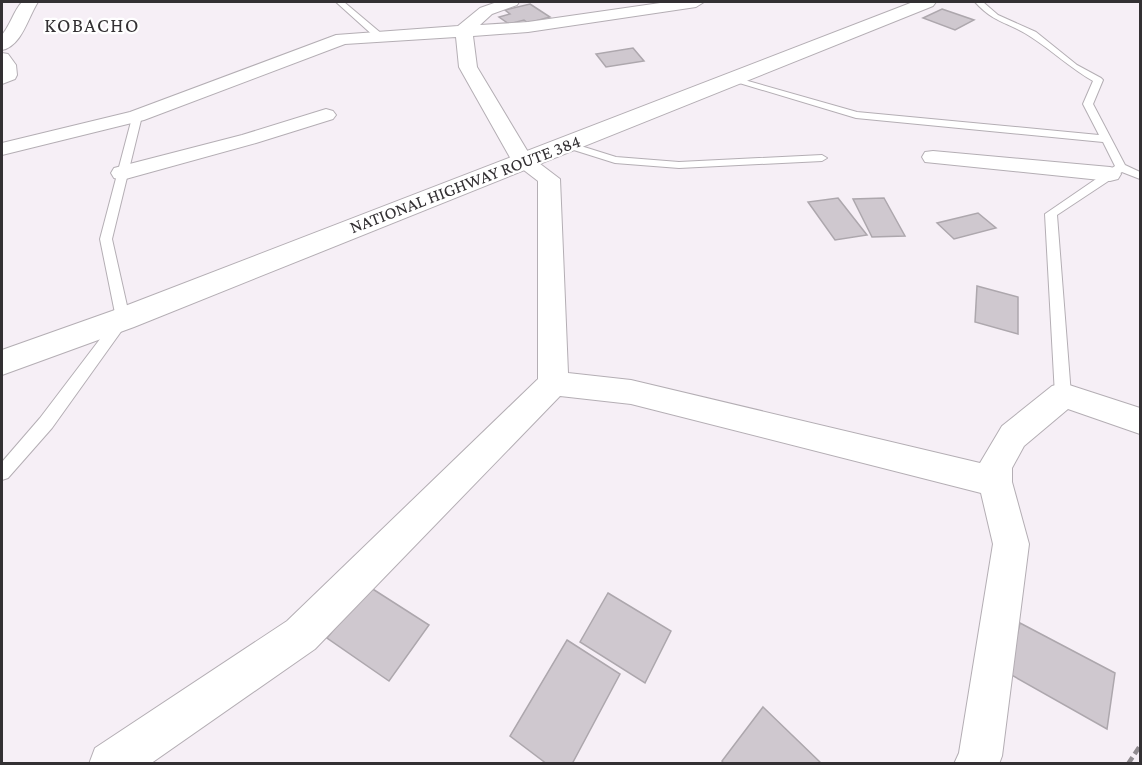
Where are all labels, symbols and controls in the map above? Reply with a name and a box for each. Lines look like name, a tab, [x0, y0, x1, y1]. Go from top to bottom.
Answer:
district label: KOBACHO	[44, 14, 140, 36]
street label: NATIONAL HIGHWAY ROUTE 384	[347, 131, 583, 237]

